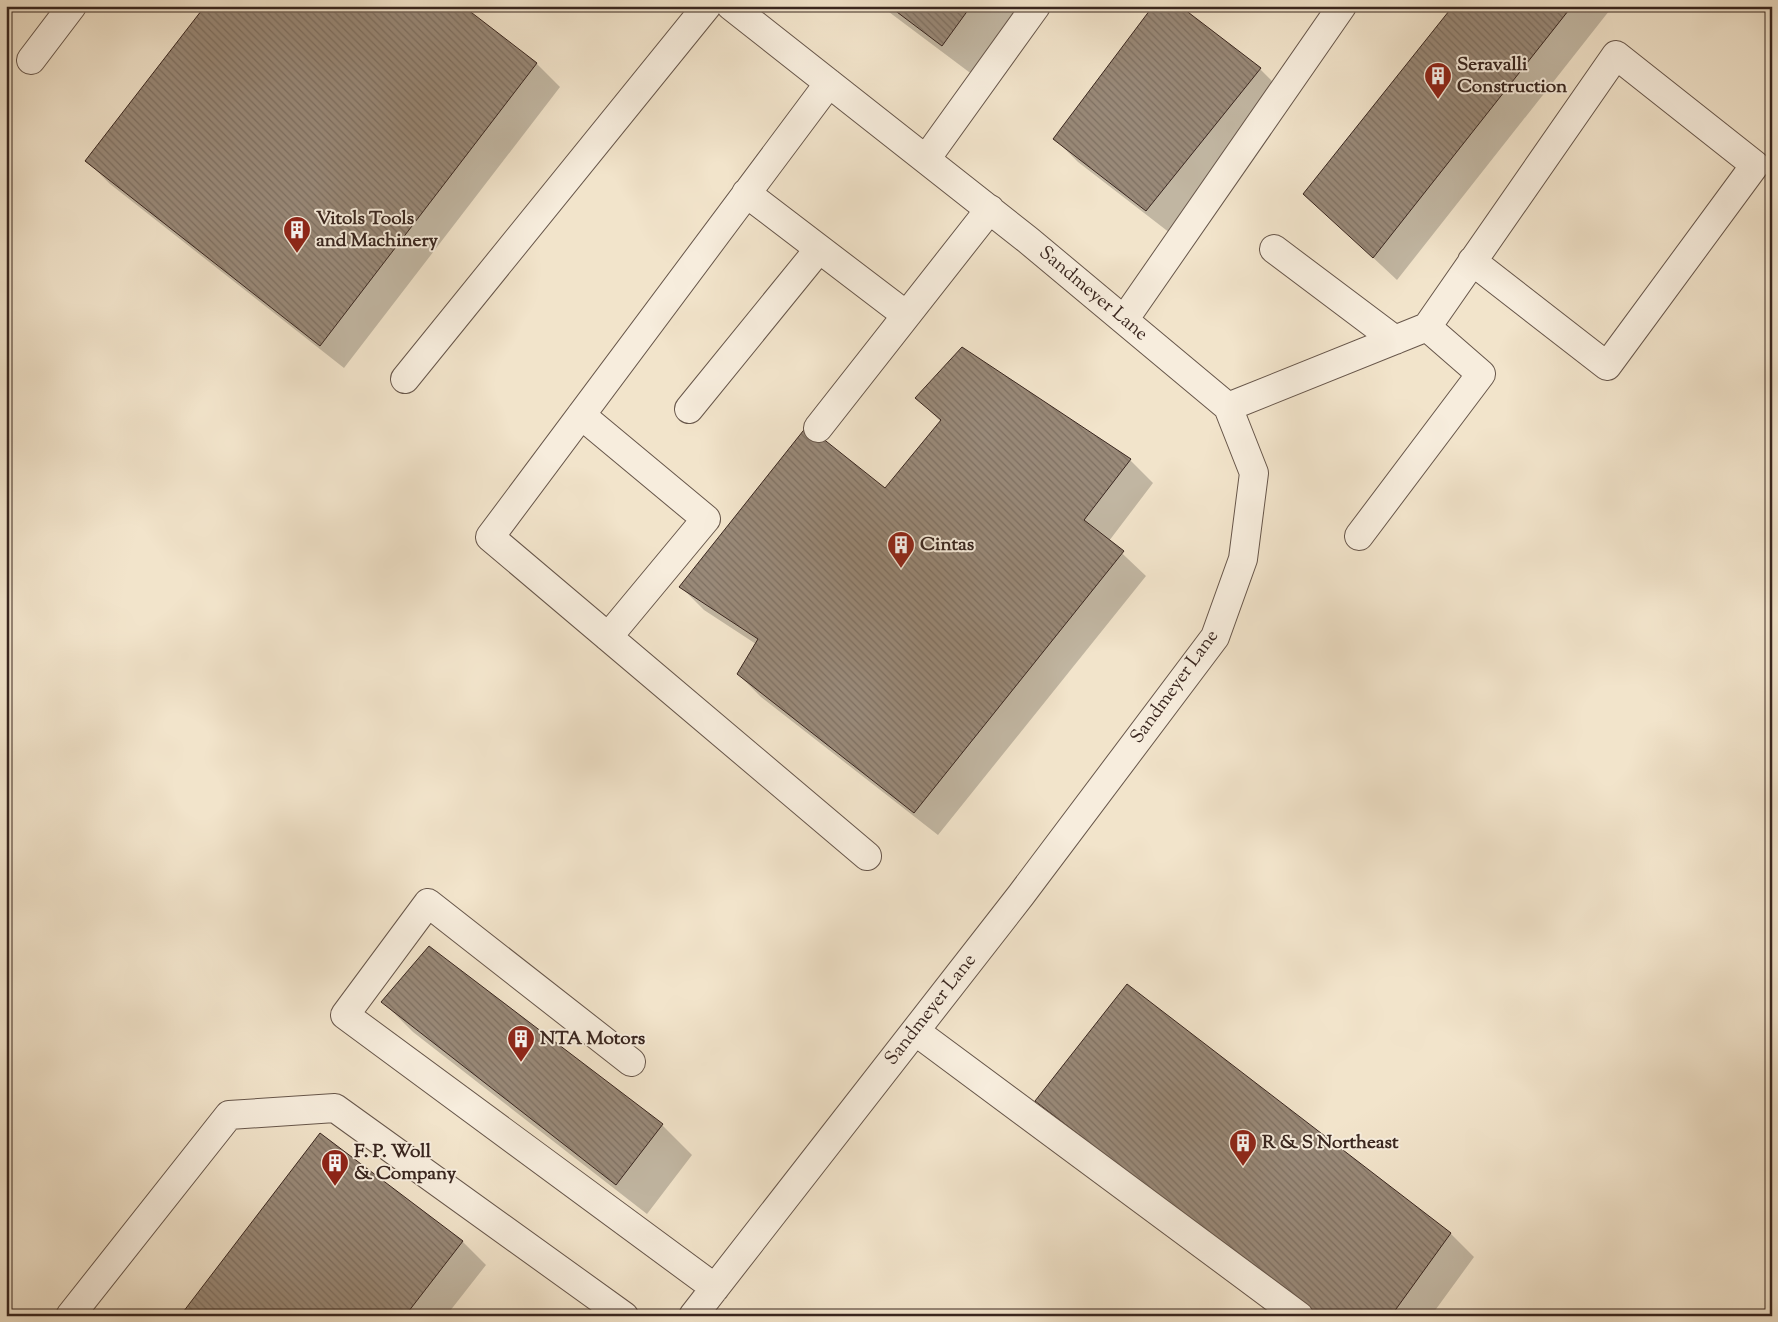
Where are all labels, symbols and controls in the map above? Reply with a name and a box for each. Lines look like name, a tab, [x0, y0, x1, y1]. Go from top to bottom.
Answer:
place label: Seravalli Construction	[1457, 52, 1568, 101]
building icon: Seravalli Construction	[1423, 61, 1453, 100]
place label: Vitols Tools and Machinery	[316, 206, 439, 255]
building icon: Vitols Tools and Machinery	[282, 215, 312, 254]
street label: Sandmeyer Lane	[1033, 240, 1154, 348]
building icon: Cintas	[886, 530, 916, 569]
place label: Cintas	[920, 532, 975, 559]
street label: Sandmeyer Lane	[1124, 624, 1226, 750]
street label: Sandmeyer Lane	[879, 948, 983, 1072]
building icon: NTA Motors	[506, 1024, 536, 1063]
place label: NTA Motors	[540, 1026, 646, 1053]
building icon: R & S Northeast	[1228, 1128, 1258, 1167]
place label: R & S Northeast	[1262, 1130, 1399, 1157]
place label: F. P. Woll & Company	[354, 1139, 457, 1188]
building icon: F. P. Woll & Company	[320, 1148, 350, 1187]

